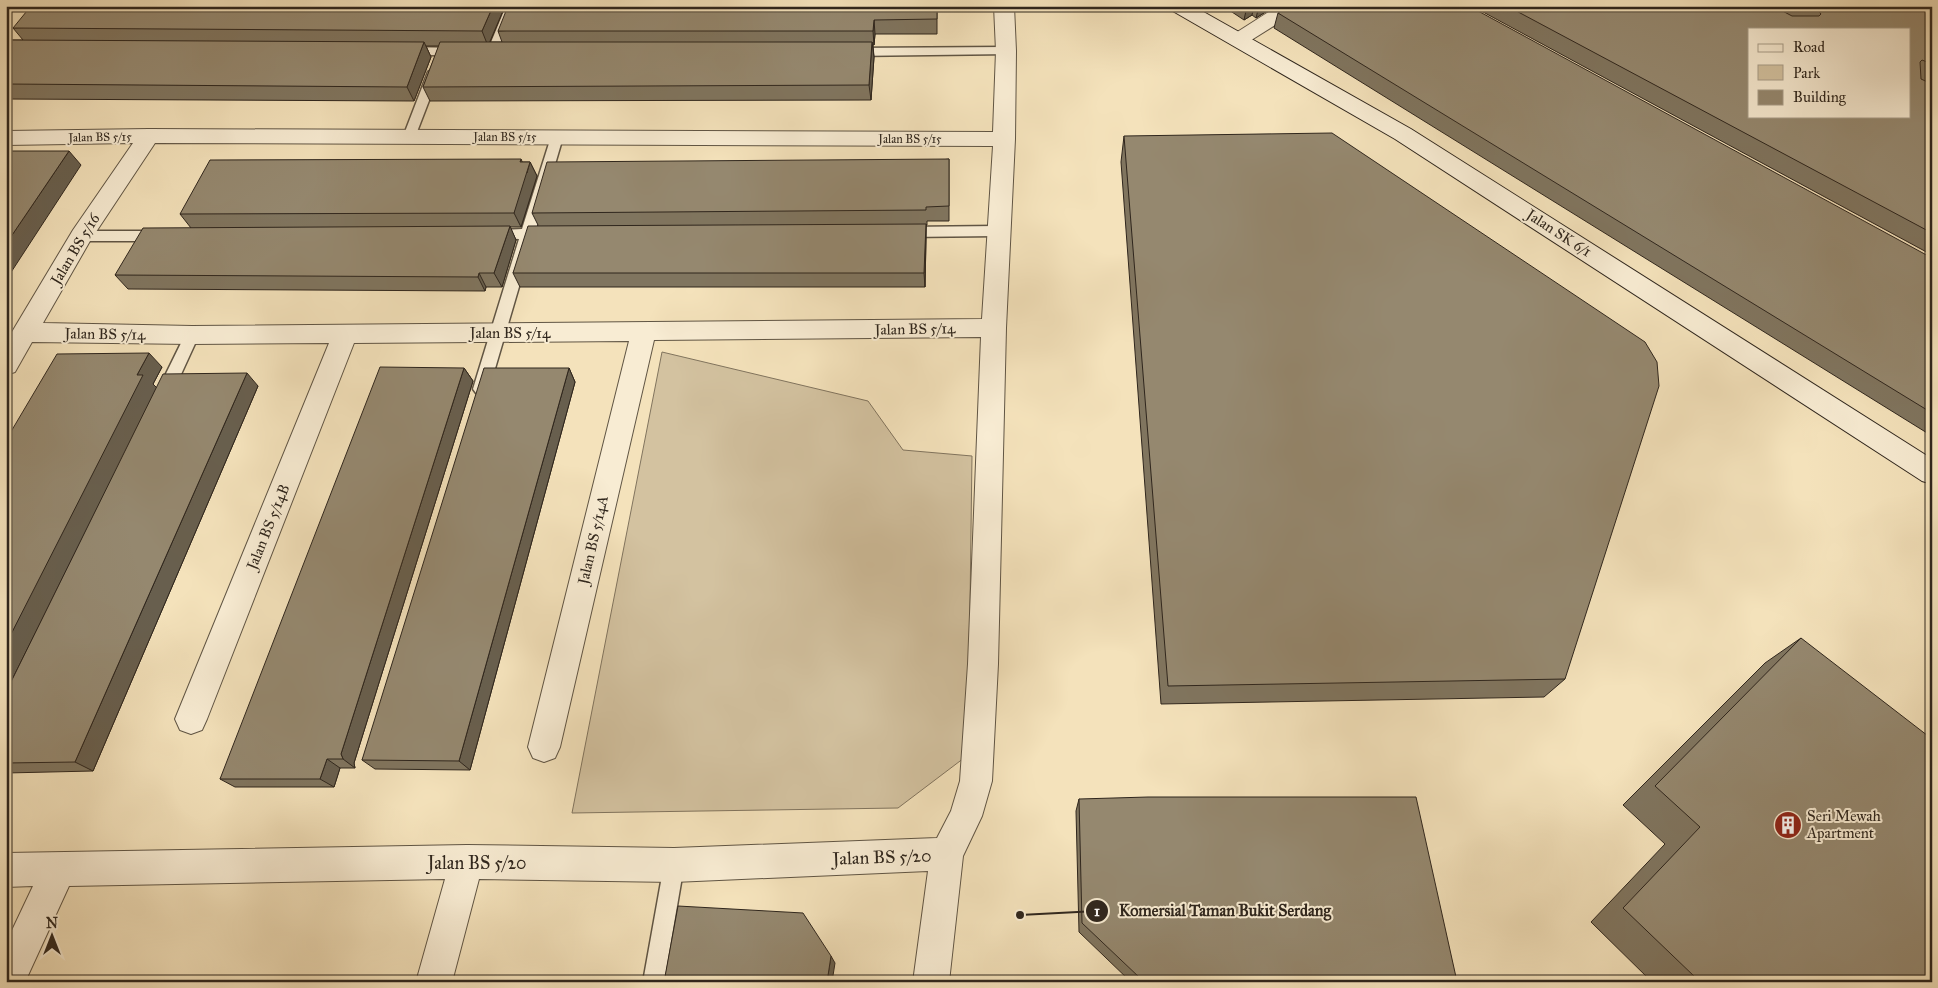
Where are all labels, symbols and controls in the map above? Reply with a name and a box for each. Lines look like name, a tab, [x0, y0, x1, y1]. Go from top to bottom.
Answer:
legend	[1748, 28, 1910, 118]
text: Road	[1793, 38, 1825, 56]
text: Park	[1793, 64, 1820, 82]
text: Building	[1793, 88, 1847, 106]
street label: Jalan BS 5/15	[66, 129, 132, 146]
street label: Jalan BS 5/15	[471, 130, 537, 145]
street label: Jalan BS 5/15	[876, 132, 942, 147]
street label: Jalan SK 6/1	[1521, 204, 1595, 262]
street label: Jalan BS 5/16	[46, 209, 105, 290]
street label: Jalan BS 5/14	[873, 319, 956, 340]
street label: Jalan BS 5/14	[63, 324, 146, 345]
street label: Jalan BS 5/14	[468, 324, 551, 343]
street label: Jalan BS 5/14B	[242, 482, 294, 575]
street label: Jalan BS 5/14A	[574, 494, 613, 588]
place label: Seri Mewah Apartment	[1806, 807, 1882, 842]
building icon: Seri Mewah Apartment	[1773, 810, 1803, 840]
street label: Jalan BS 5/20	[830, 844, 932, 871]
street label: Jalan BS 5/20	[426, 852, 527, 875]
callout: Komersial Taman Bukit Serdang	[1085, 895, 1341, 926]
text: Komersial Taman Bukit Serdang	[1119, 901, 1331, 921]
text: 1	[1094, 902, 1100, 920]
north arrow	[28, 910, 78, 960]
text: N	[46, 915, 58, 932]

